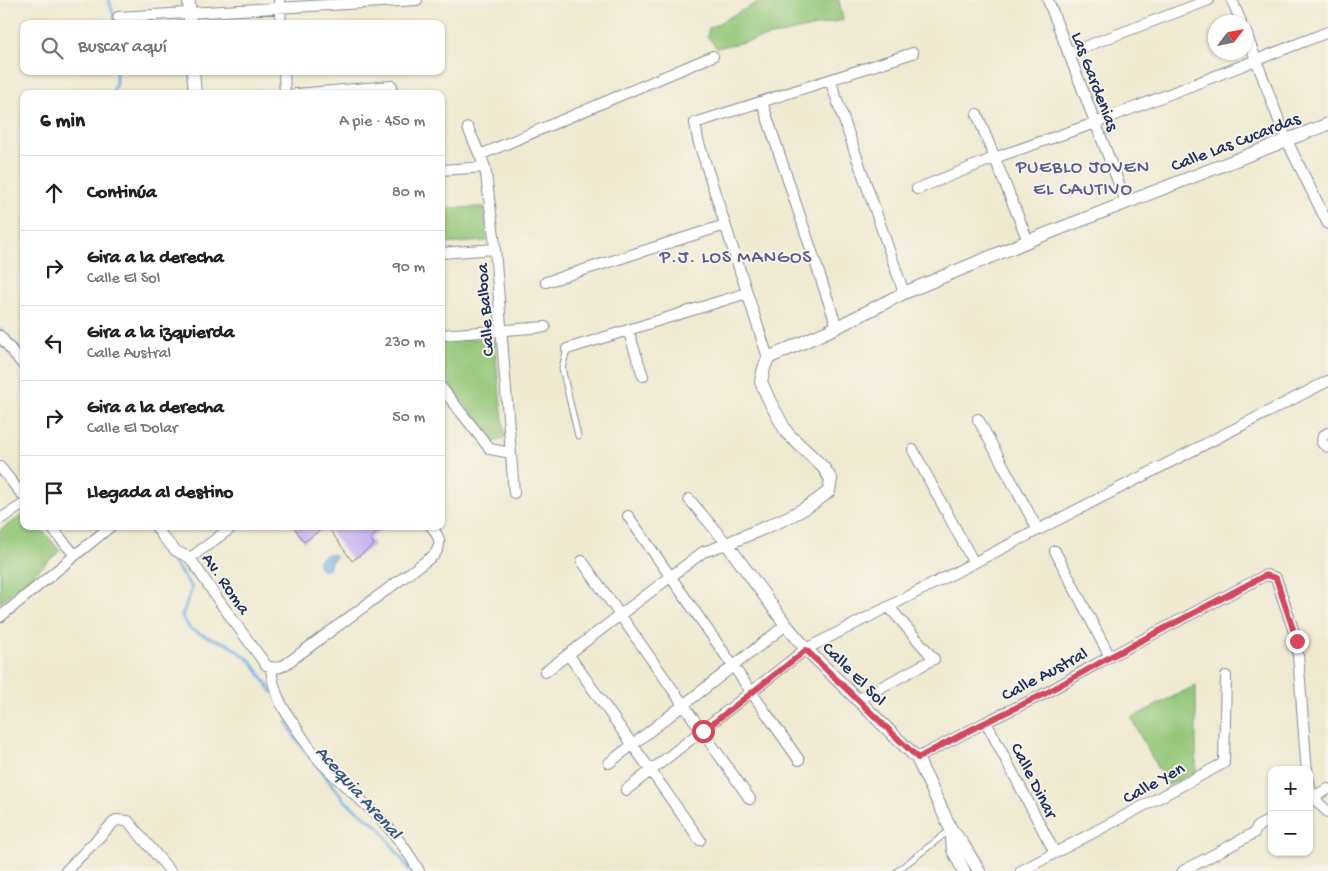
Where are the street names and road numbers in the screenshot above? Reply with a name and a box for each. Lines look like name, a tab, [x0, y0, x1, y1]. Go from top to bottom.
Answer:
street label: Las Gardenias	[1065, 30, 1123, 136]
street label: Calle Las Cucardas	[1168, 109, 1305, 178]
street label: Calle Balboa	[473, 262, 500, 357]
street label: Av. Roma	[196, 550, 254, 620]
street label: Calle El Sol	[817, 638, 890, 711]
street label: Calle Austral	[998, 644, 1092, 707]
street label: Calle Dinar	[1005, 740, 1061, 824]
street label: Calle Yen	[1120, 758, 1189, 810]

